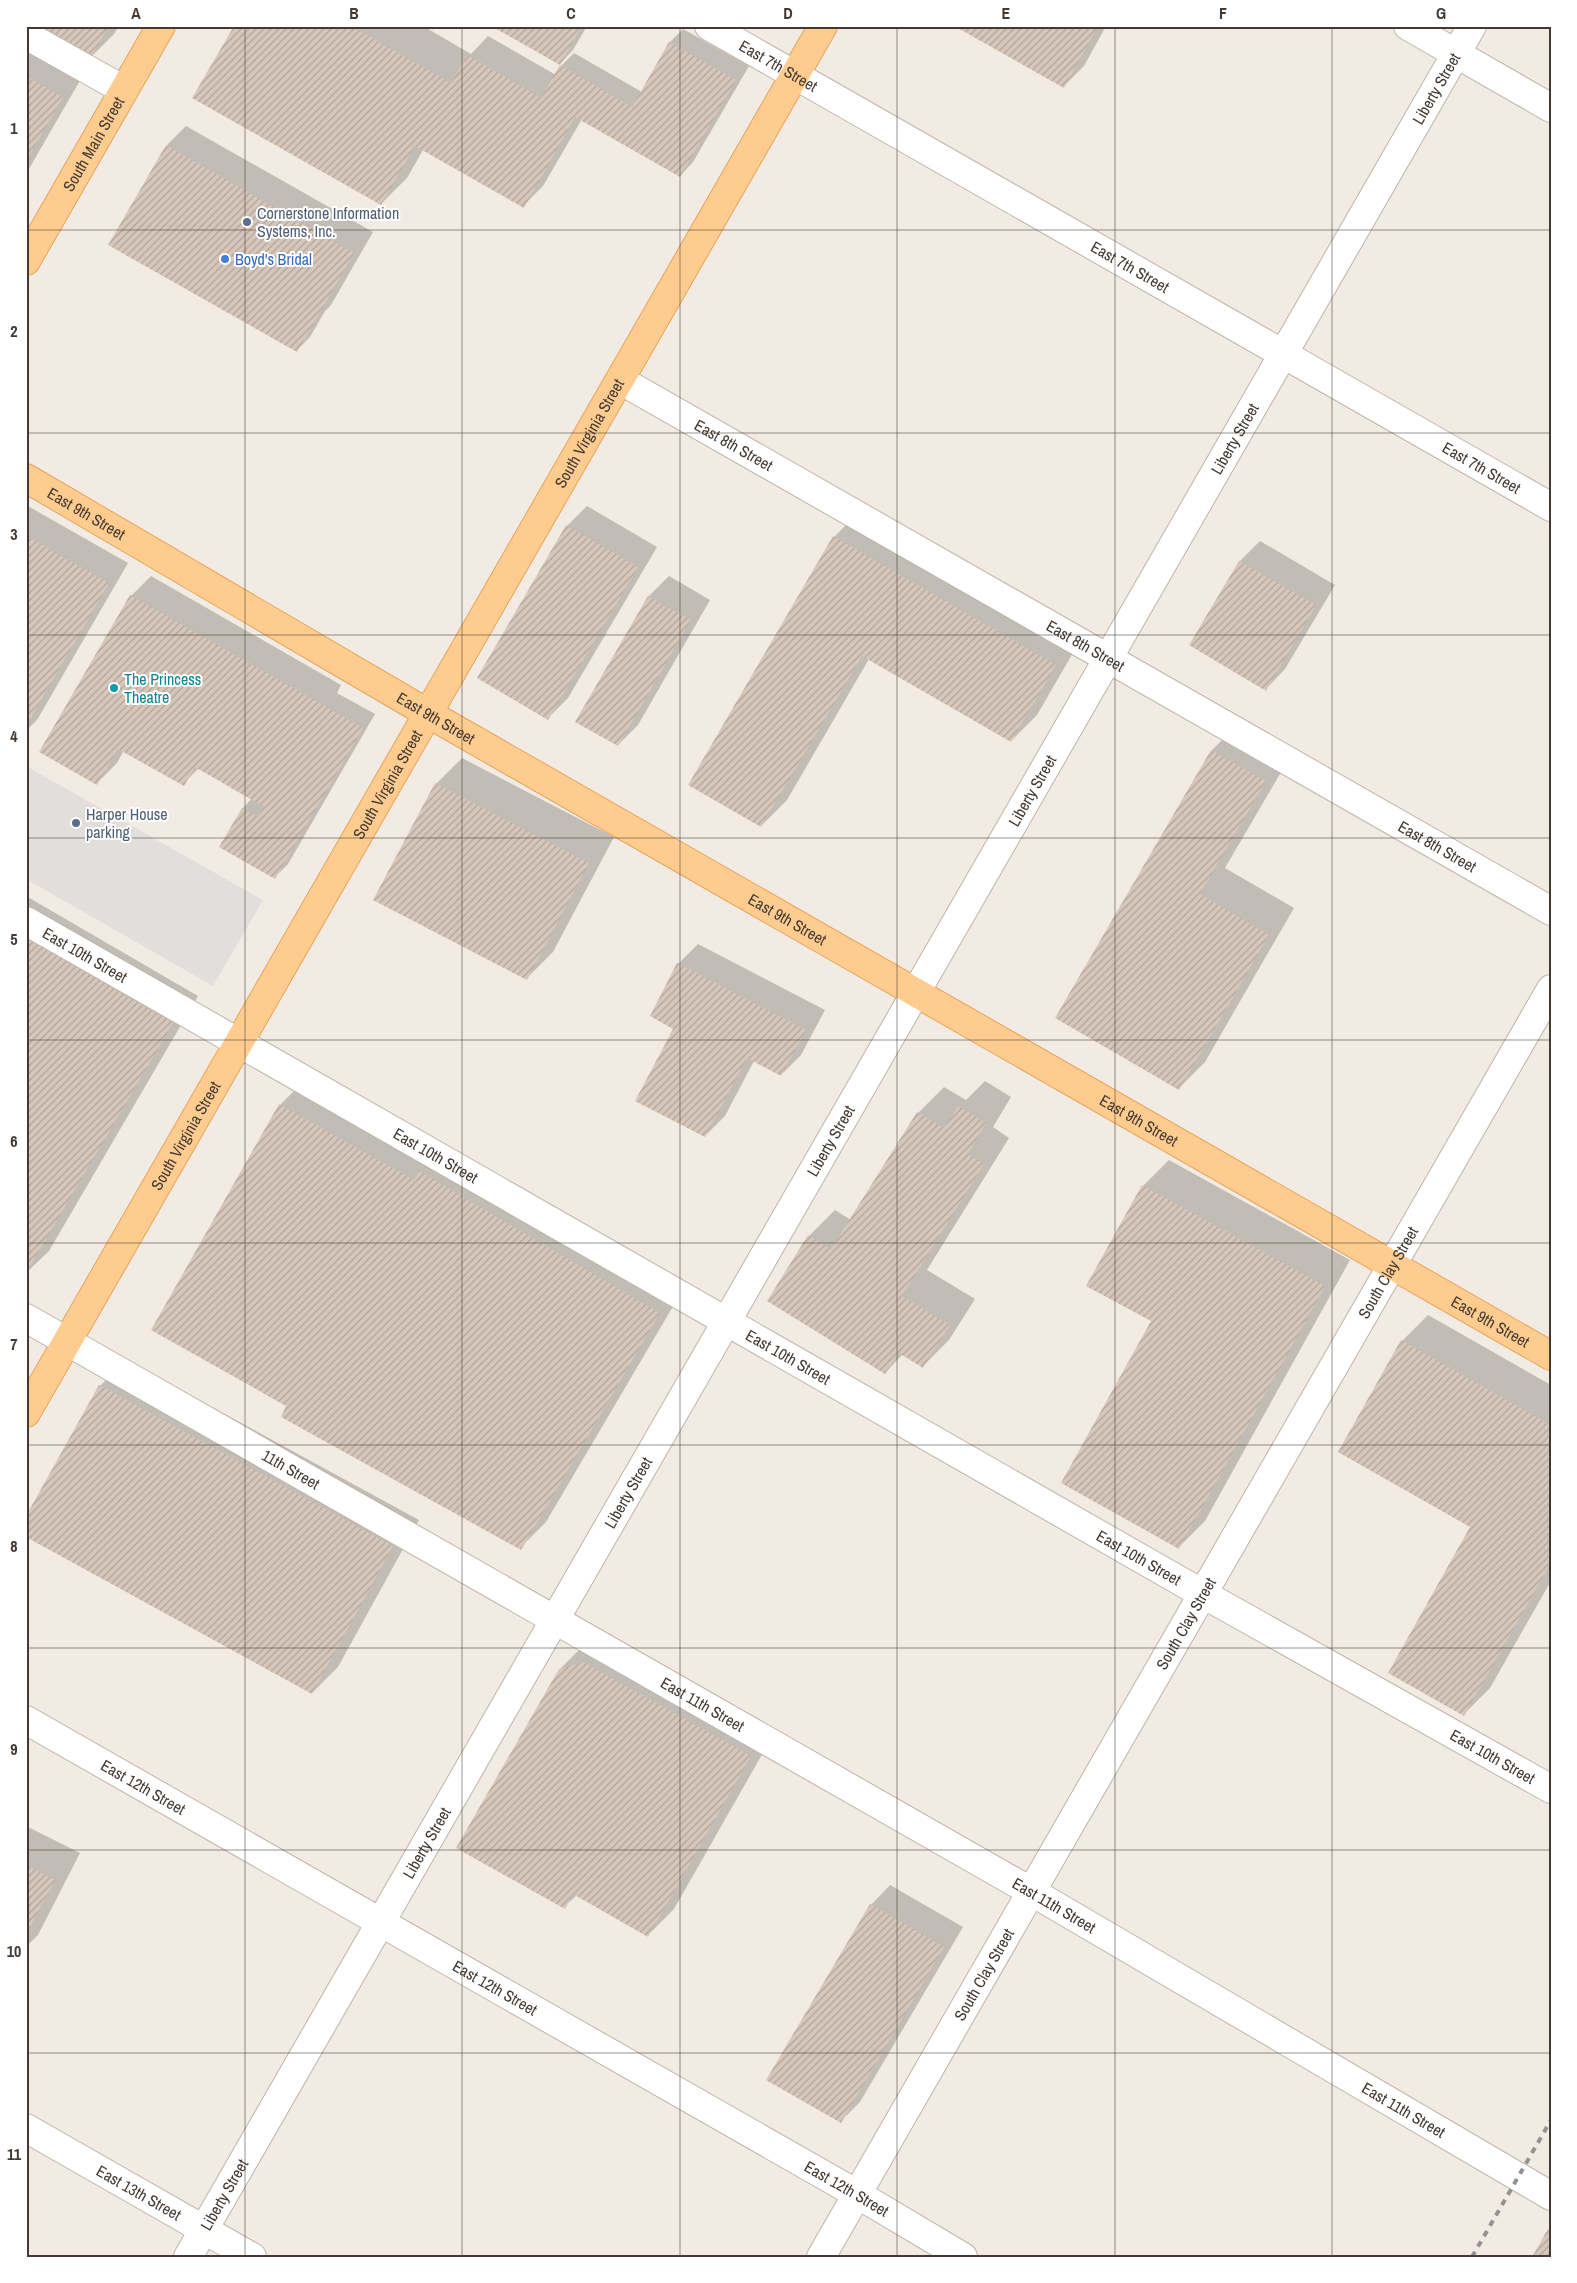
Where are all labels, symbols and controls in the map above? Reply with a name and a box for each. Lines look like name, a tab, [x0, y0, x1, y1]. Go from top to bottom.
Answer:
text: A	[131, 2, 141, 24]
text: B	[349, 2, 359, 24]
text: C	[566, 2, 576, 24]
text: D	[783, 2, 793, 24]
text: E	[1002, 2, 1011, 24]
text: F	[1219, 2, 1227, 24]
text: G	[1436, 2, 1446, 24]
street label: East 7th Street	[735, 35, 822, 97]
street label: Liberty Street	[1407, 49, 1465, 128]
street label: South Main Street	[57, 92, 129, 195]
text: 1	[10, 117, 18, 139]
place label: Cornerstone Information Systems, Inc.	[257, 202, 399, 242]
marker: Cornerstone Information Systems, Inc.	[241, 216, 253, 228]
street label: East 7th Street	[1087, 235, 1174, 298]
place label: Boyd's Bridal	[235, 248, 312, 270]
marker: Boyd's Bridal	[219, 253, 231, 265]
text: 2	[10, 320, 18, 342]
street label: South Virginia Street	[549, 374, 629, 492]
street label: Liberty Street	[1205, 399, 1264, 478]
street label: East 8th Street	[691, 414, 777, 476]
street label: East 7th Street	[1439, 436, 1525, 499]
street label: East 9th Street	[43, 482, 130, 545]
text: 3	[10, 523, 18, 545]
street label: East 8th Street	[1042, 614, 1129, 677]
place label: The Princess Theatre	[124, 668, 201, 708]
marker: The Princess Theatre	[108, 682, 120, 694]
street label: East 9th Street	[393, 687, 479, 749]
text: 4	[10, 725, 18, 747]
street label: South Virginia Street	[347, 726, 427, 843]
street label: Liberty Street	[1003, 751, 1061, 830]
place label: Harper House parking	[86, 803, 168, 843]
street label: East 8th Street	[1394, 815, 1481, 877]
marker: Harper House parking	[70, 817, 82, 829]
street label: East 9th Street	[744, 888, 831, 950]
street label: East 10th Street	[39, 922, 132, 988]
text: 5	[10, 928, 18, 950]
street label: South Virginia Street	[145, 1077, 226, 1194]
street label: East 9th Street	[1096, 1089, 1182, 1152]
street label: Liberty Street	[801, 1101, 860, 1180]
street label: East 10th Street	[389, 1122, 482, 1188]
text: 6	[10, 1130, 18, 1152]
street label: South Clay Street	[1353, 1222, 1423, 1323]
street label: East 9th Street	[1447, 1290, 1534, 1353]
street label: East 10th Street	[742, 1324, 835, 1390]
text: 7	[10, 1333, 18, 1355]
street label: 11th Street	[258, 1444, 324, 1495]
street label: Liberty Street	[599, 1453, 657, 1532]
street label: East 10th Street	[1093, 1524, 1186, 1590]
text: 8	[10, 1535, 18, 1557]
street label: South Clay Street	[1151, 1573, 1221, 1674]
street label: East 11th Street	[657, 1671, 749, 1737]
street label: East 10th Street	[1446, 1724, 1540, 1789]
text: 9	[10, 1738, 18, 1760]
street label: East 12th Street	[97, 1754, 190, 1820]
street label: Liberty Street	[397, 1803, 456, 1882]
street label: East 11th Street	[1008, 1872, 1100, 1938]
street label: South Clay Street	[948, 1924, 1019, 2025]
text: 10	[7, 1940, 21, 1962]
street label: East 12th Street	[449, 1955, 542, 2021]
street label: East 11th Street	[1358, 2077, 1450, 2143]
text: 11	[7, 2143, 22, 2165]
street label: Liberty Street	[195, 2155, 253, 2234]
street label: East 12th Street	[800, 2155, 893, 2222]
street label: East 13th Street	[93, 2160, 186, 2226]

